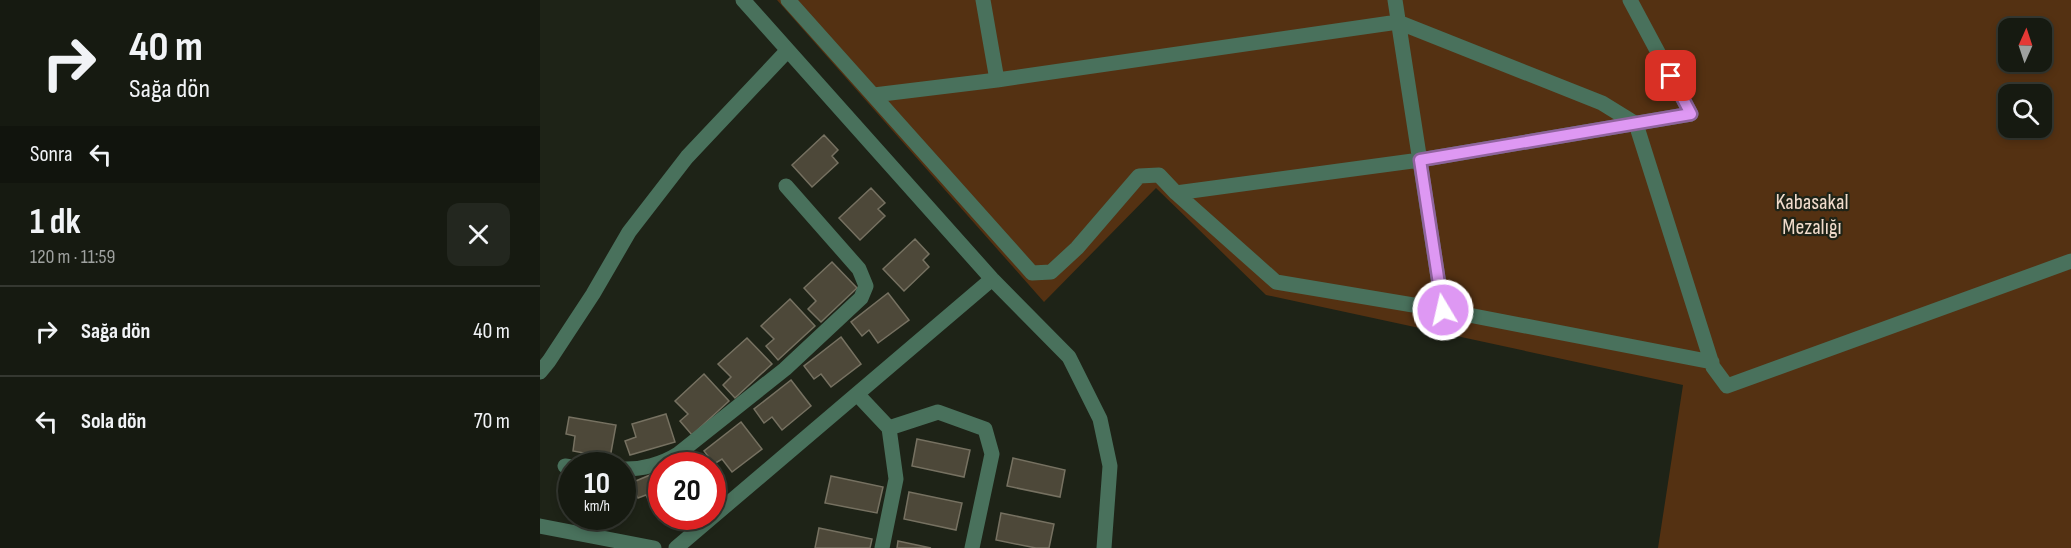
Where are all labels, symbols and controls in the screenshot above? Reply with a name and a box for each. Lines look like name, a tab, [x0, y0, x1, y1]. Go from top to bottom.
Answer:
north arrow	[1998, 18, 2052, 72]
map controls	[1998, 18, 2052, 138]
text: 40 m	[129, 22, 203, 73]
icon: right	[30, 24, 108, 102]
pin	[1645, 50, 1696, 101]
icon: arrive	[1654, 59, 1687, 92]
text: Sağa dön	[129, 73, 210, 105]
button: search	[1998, 84, 2052, 138]
icon: left	[84, 138, 117, 171]
text: Sonra	[30, 141, 72, 168]
park label: Kabasakal Mezalığı	[1775, 189, 1849, 241]
text: 1 dk	[30, 201, 81, 244]
button: close	[447, 203, 510, 266]
text: 120 m · 11:59	[30, 245, 115, 269]
position arrow	[1411, 278, 1475, 342]
icon: right	[30, 315, 63, 348]
text: Sağa dön	[81, 318, 150, 345]
text: 40 m	[473, 318, 510, 345]
icon: left	[30, 405, 63, 438]
text: Sola dön	[81, 408, 146, 435]
text: 70 m	[474, 408, 510, 435]
speed limit sign: 20	[648, 452, 726, 530]
text: 10	[584, 466, 610, 502]
text: km/h	[584, 497, 610, 516]

